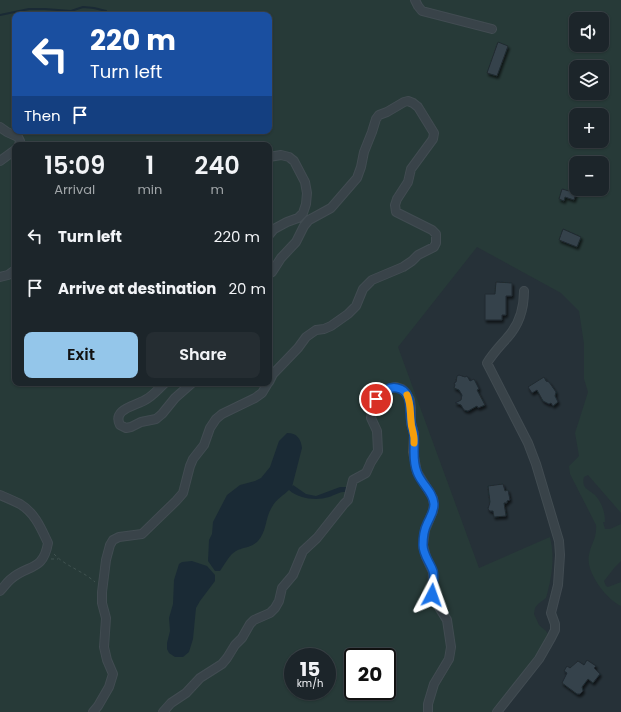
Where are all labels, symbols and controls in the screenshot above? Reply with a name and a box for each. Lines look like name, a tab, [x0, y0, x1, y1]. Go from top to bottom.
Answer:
map controls	[569, 12, 609, 196]
button: sound	[569, 12, 609, 52]
text: 220 m	[90, 21, 176, 60]
icon: left	[24, 28, 76, 80]
text: Turn left	[90, 59, 162, 84]
button: layers	[569, 60, 609, 100]
icon: arrive	[69, 104, 91, 126]
text: Then	[24, 105, 61, 126]
button: +	[569, 108, 609, 148]
text: 15:09	[44, 149, 105, 182]
text: 1	[146, 149, 154, 182]
text: 240	[195, 149, 240, 182]
button: −	[569, 156, 609, 196]
text: Arrival	[54, 180, 95, 199]
text: min	[137, 180, 162, 199]
text: m	[210, 180, 224, 199]
icon: left	[24, 225, 46, 247]
text: Turn left	[58, 226, 122, 247]
text: 220 m	[214, 226, 260, 247]
icon: arrive	[24, 277, 46, 299]
text: Arrive at destination	[58, 278, 216, 299]
text: 20 m	[228, 278, 266, 299]
button: Exit	[24, 332, 138, 378]
button: Share	[146, 332, 260, 378]
pin	[359, 382, 393, 416]
icon: arrive	[365, 388, 387, 410]
position arrow	[411, 574, 453, 616]
speed limit sign: 20	[344, 648, 396, 700]
text: 15	[300, 655, 320, 683]
text: km/h	[297, 676, 323, 691]

